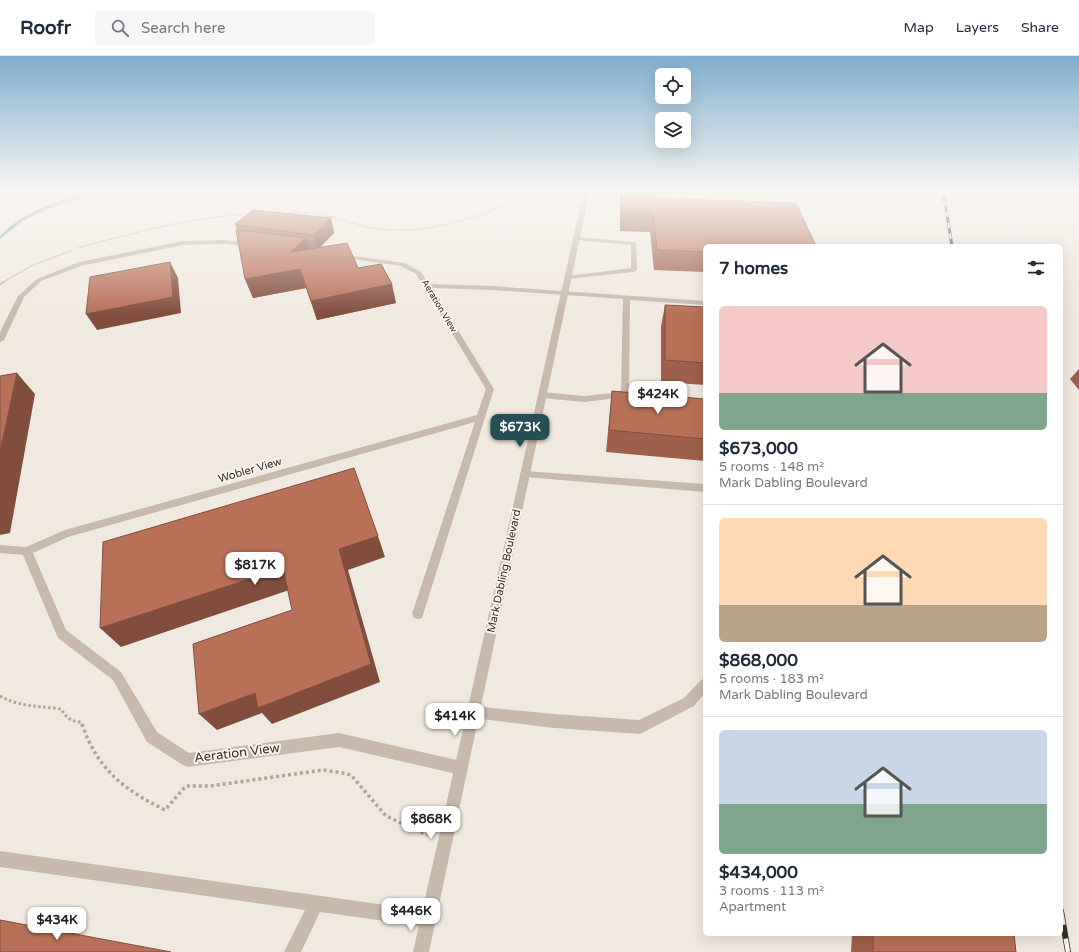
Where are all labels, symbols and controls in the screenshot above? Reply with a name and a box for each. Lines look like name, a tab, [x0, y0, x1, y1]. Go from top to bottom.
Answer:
search box	[95, 10, 375, 46]
text: Roofr	[20, 17, 71, 39]
icon: search	[109, 17, 131, 39]
text: Search here	[141, 19, 225, 37]
text: Map	[904, 19, 934, 36]
text: Layers	[956, 19, 999, 36]
text: Share	[1021, 19, 1059, 36]
map controls	[655, 68, 691, 148]
button: locate	[655, 68, 691, 104]
button: layers	[655, 112, 691, 148]
icon: filters	[1025, 257, 1047, 279]
text: 7 homes	[719, 258, 788, 279]
street label: Aeration View	[419, 278, 459, 334]
icon: home	[847, 332, 919, 404]
pin: $424K	[630, 381, 686, 415]
text: $424K	[637, 386, 679, 402]
pin: $673K	[492, 414, 548, 448]
text: $673K	[499, 419, 541, 435]
text: $673,000	[719, 438, 798, 459]
street label: Wobler View	[217, 455, 284, 485]
text: 5 rooms · 148 m²	[719, 459, 824, 475]
text: Mark Dabling Boulevard	[719, 475, 868, 491]
street label: Mark Dabling Boulevard	[485, 508, 523, 634]
icon: home	[847, 544, 919, 616]
pin: $817K	[227, 552, 283, 586]
text: $817K	[234, 557, 276, 573]
text: $868,000	[719, 650, 798, 671]
text: 5 rooms · 183 m²	[719, 671, 824, 687]
text: Mark Dabling Boulevard	[719, 687, 868, 703]
pin: $414K	[427, 703, 483, 737]
text: $414K	[434, 708, 476, 724]
street label: Aeration View	[193, 740, 281, 766]
icon: home	[847, 756, 919, 828]
pin: $868K	[403, 806, 459, 840]
text: $868K	[410, 811, 452, 827]
text: $434,000	[719, 862, 798, 883]
text: 3 rooms · 113 m²	[719, 883, 824, 899]
pin: $446K	[383, 898, 439, 932]
text: Apartment	[719, 899, 786, 915]
text: $446K	[390, 903, 432, 919]
pin: $434K	[29, 907, 85, 941]
text: $434K	[36, 912, 78, 928]

